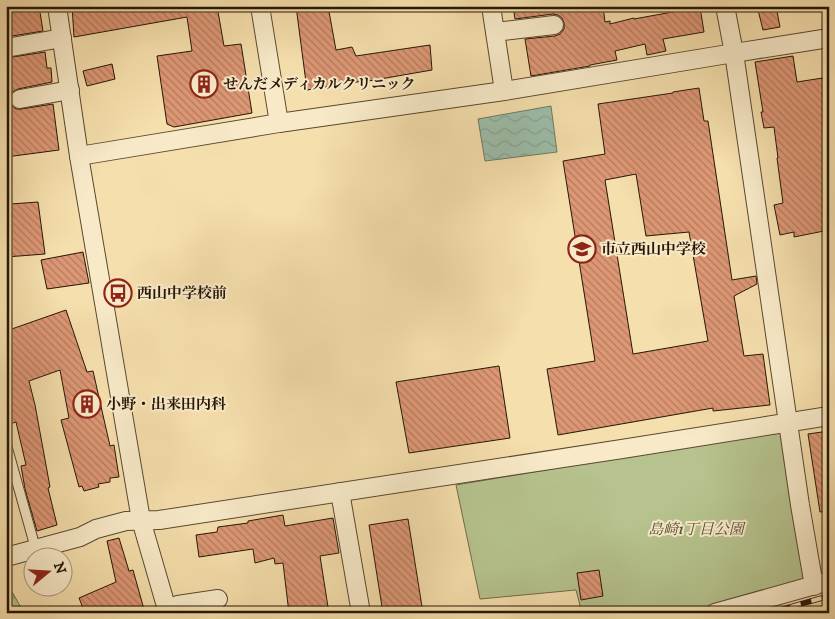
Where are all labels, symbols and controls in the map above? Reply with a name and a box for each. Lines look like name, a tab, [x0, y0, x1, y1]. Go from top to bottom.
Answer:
building icon: せんだメディカルクリニック	[189, 69, 219, 99]
place label: せんだメディカルクリニック	[223, 75, 416, 94]
school or university icon: 市立西山中学校	[567, 234, 597, 264]
place label: 市立西山中学校	[601, 240, 706, 259]
bus stop icon: 西山中学校前	[103, 278, 133, 308]
place label: 西山中学校前	[137, 284, 227, 303]
building icon: 小野・出来田内科	[72, 389, 102, 419]
place label: 小野・出来田内科	[106, 395, 226, 414]
park label: 島崎1丁目公園	[648, 520, 747, 539]
north arrow	[22, 546, 72, 596]
text: N	[49, 560, 70, 577]

